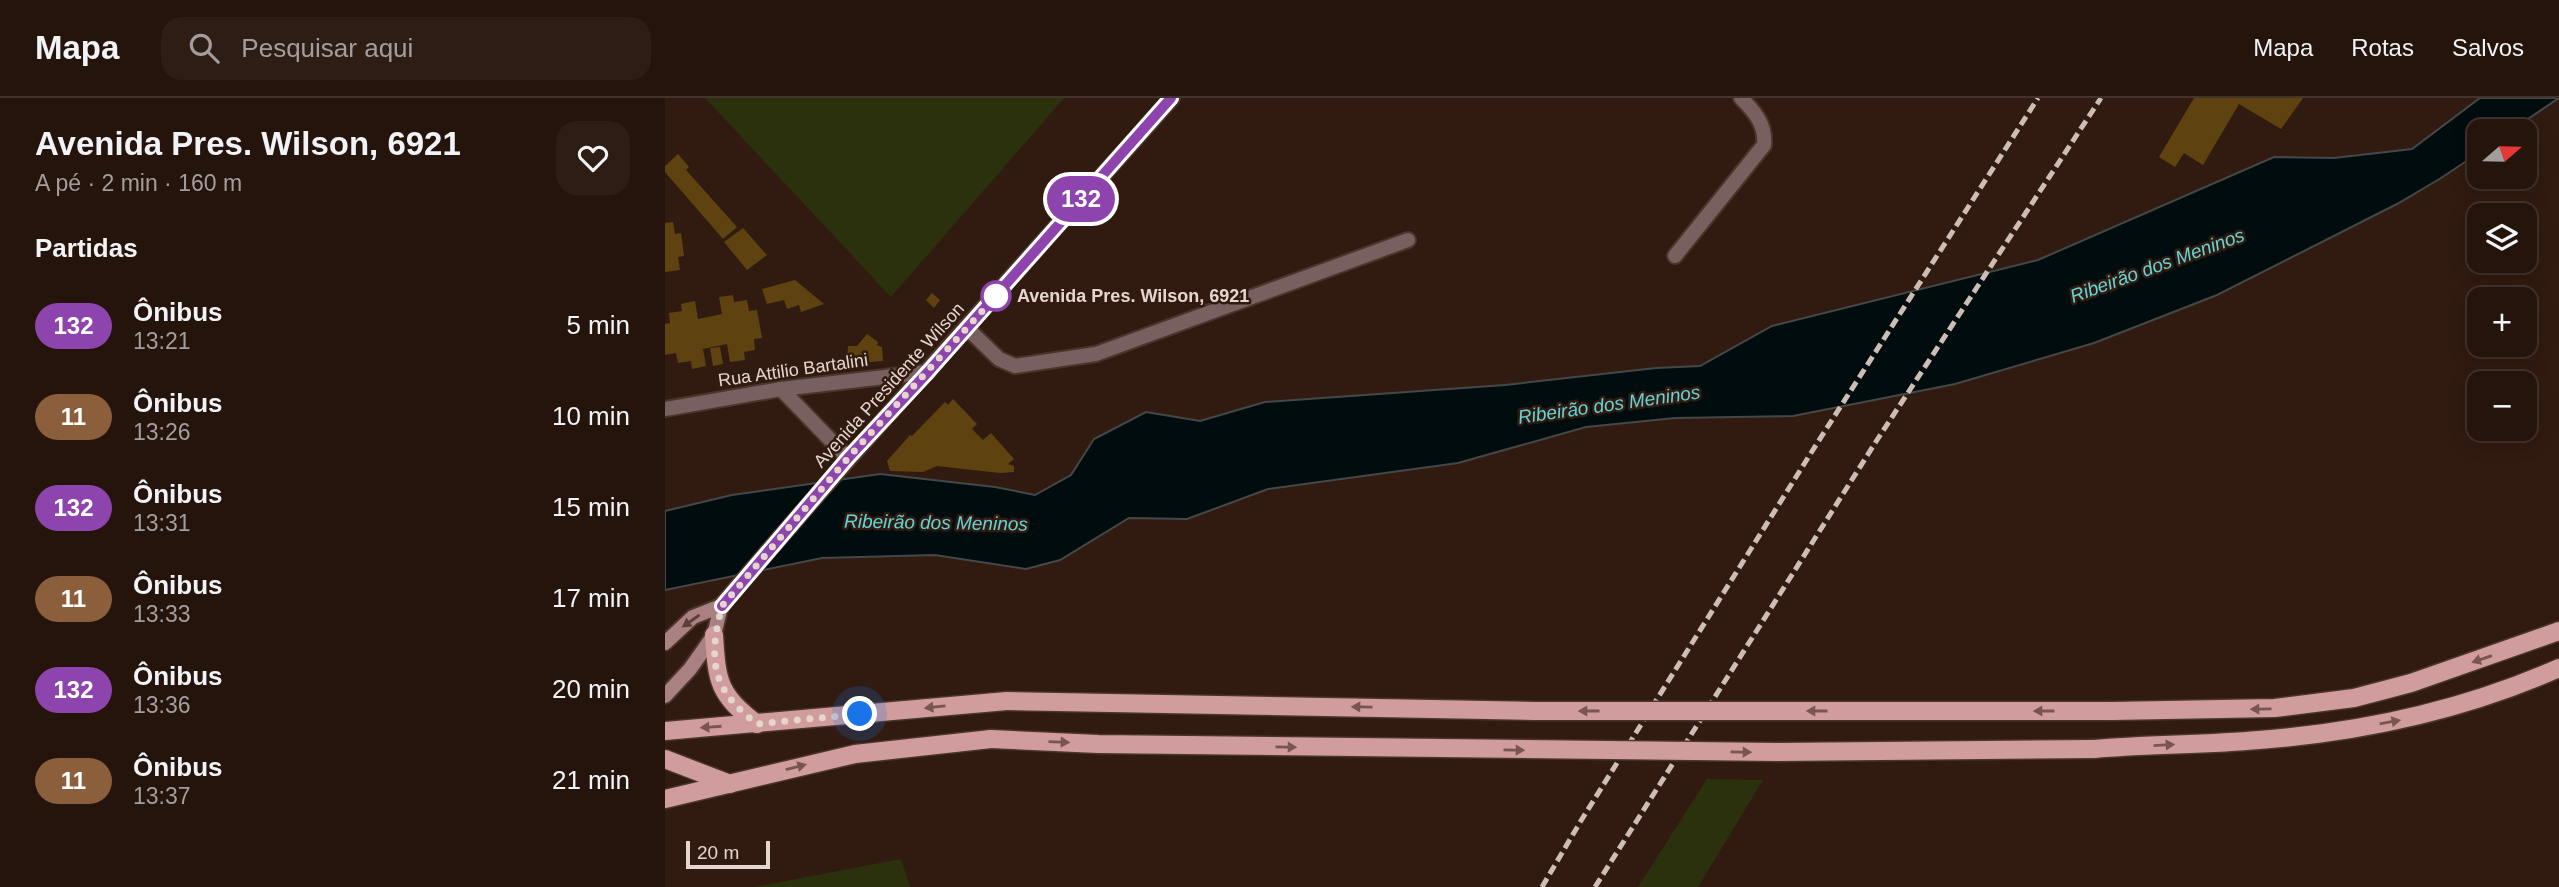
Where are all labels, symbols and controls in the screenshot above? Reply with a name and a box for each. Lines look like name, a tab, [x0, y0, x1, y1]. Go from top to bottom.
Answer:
search box	[161, 17, 651, 80]
text: Mapa	[35, 29, 119, 66]
icon: search	[185, 29, 223, 67]
text: Pesquisar aqui	[241, 33, 413, 63]
text: Mapa	[2253, 34, 2313, 61]
text: Rotas	[2351, 34, 2414, 61]
text: Salvos	[2452, 34, 2524, 61]
north arrow	[2467, 119, 2537, 189]
map controls	[2467, 119, 2537, 441]
button: heart	[556, 121, 630, 195]
text: Avenida Pres. Wilson, 6921	[35, 125, 461, 162]
text: A pé · 2 min · 160 m	[35, 170, 242, 196]
line badge: 132	[1041, 176, 1121, 222]
text: 132	[1061, 185, 1101, 212]
button: layers	[2467, 203, 2537, 273]
water label: Ribeirão dos Meninos	[2067, 224, 2248, 307]
text: Partidas	[35, 233, 138, 263]
marker: Avenida Pres. Wilson, 6921	[981, 281, 1011, 311]
place label: Avenida Pres. Wilson, 6921	[1017, 286, 1249, 306]
button: +	[2467, 287, 2537, 357]
text: Ônibus	[133, 297, 223, 327]
street label: Avenida Presidente Wilson	[810, 298, 968, 472]
text: 5 min	[566, 310, 630, 340]
text: 132	[53, 312, 94, 339]
text: 13:21	[133, 328, 191, 354]
street label: Rua Attilio Bartalini	[717, 350, 869, 390]
button: −	[2467, 371, 2537, 441]
water label: Ribeirão dos Meninos	[1517, 381, 1702, 428]
text: Ônibus	[133, 388, 223, 418]
text: 10 min	[552, 401, 630, 431]
text: 11	[61, 403, 86, 430]
text: 13:26	[133, 419, 191, 445]
text: Ônibus	[133, 479, 223, 509]
text: 15 min	[552, 492, 630, 522]
text: 132	[53, 494, 94, 521]
text: 13:31	[133, 510, 191, 536]
water label: Ribeirão dos Meninos	[844, 510, 1029, 535]
text: Ônibus	[133, 570, 223, 600]
text: 17 min	[552, 583, 630, 613]
text: 11	[61, 585, 86, 612]
text: 13:33	[133, 601, 191, 627]
one-way arrow	[682, 614, 700, 628]
one-way arrow	[2471, 654, 2492, 665]
text: Ônibus	[133, 661, 223, 691]
text: 20 min	[552, 674, 630, 704]
text: 132	[53, 676, 94, 703]
text: 13:36	[133, 692, 191, 718]
your location	[842, 696, 877, 731]
one-way arrow	[924, 702, 946, 713]
one-way arrow	[1350, 702, 1372, 713]
one-way arrow	[2250, 703, 2272, 714]
one-way arrow	[1578, 705, 1600, 717]
one-way arrow	[1805, 705, 1827, 717]
one-way arrow	[2033, 705, 2055, 717]
one-way arrow	[2379, 716, 2401, 727]
one-way arrow	[700, 722, 722, 733]
one-way arrow	[1048, 737, 1070, 748]
one-way arrow	[2153, 739, 2175, 750]
one-way arrow	[1276, 741, 1298, 752]
one-way arrow	[1503, 744, 1525, 756]
one-way arrow	[1731, 746, 1753, 758]
text: Ônibus	[133, 752, 223, 782]
one-way arrow	[785, 761, 807, 772]
text: 21 min	[552, 765, 630, 795]
text: 11	[61, 767, 86, 794]
text: 13:37	[133, 783, 191, 809]
scale bar	[686, 838, 770, 870]
text: 20 m	[697, 842, 739, 863]

